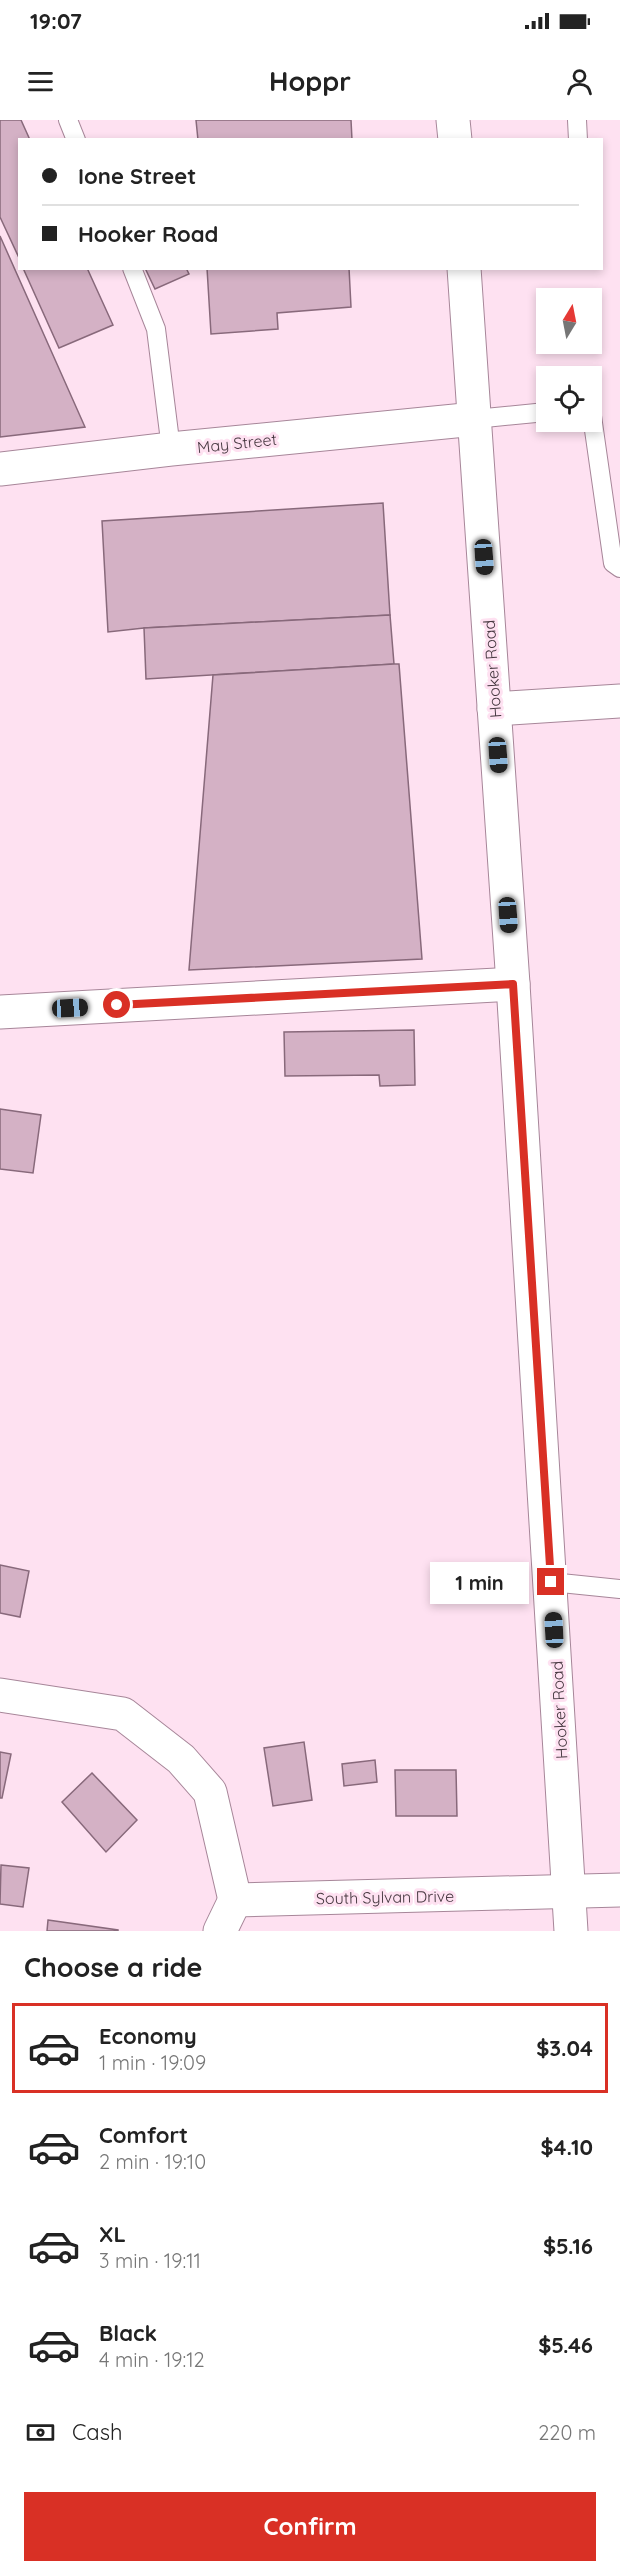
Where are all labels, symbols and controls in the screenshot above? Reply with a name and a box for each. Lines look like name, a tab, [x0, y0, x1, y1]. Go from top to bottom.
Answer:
text: 19:07	[30, 7, 82, 35]
text: Hoppr	[269, 64, 351, 98]
icon: menu	[24, 65, 57, 98]
icon: person	[563, 65, 596, 98]
text: Ione Street	[78, 162, 196, 190]
text: Hooker Road	[78, 220, 218, 248]
north arrow	[536, 288, 602, 354]
map controls	[536, 288, 602, 432]
button: locate	[536, 366, 602, 432]
street label: May Street	[196, 429, 278, 457]
car	[474, 538, 494, 576]
street label: Hooker Road	[479, 619, 505, 719]
car	[488, 736, 508, 774]
car	[498, 896, 518, 934]
route start	[103, 991, 130, 1018]
car	[52, 998, 88, 1018]
callout: 1 min	[431, 1561, 530, 1603]
route end	[537, 1568, 564, 1595]
text: 1 min	[455, 1570, 504, 1595]
car	[544, 1612, 564, 1648]
street label: Hooker Road	[546, 1660, 572, 1760]
street label: South Sylvan Drive	[316, 1886, 454, 1908]
text: Choose a ride	[24, 1950, 202, 1984]
icon: car	[27, 2021, 81, 2075]
text: Economy	[99, 2022, 197, 2050]
text: $3.04	[536, 2034, 593, 2062]
text: 1 min · 19:09	[99, 2050, 206, 2075]
icon: car	[27, 2120, 81, 2174]
text: Comfort	[99, 2121, 188, 2149]
text: $4.10	[540, 2133, 593, 2161]
text: 2 min · 19:10	[99, 2149, 206, 2174]
icon: car	[27, 2219, 81, 2273]
text: XL	[99, 2220, 126, 2248]
text: $5.16	[543, 2232, 593, 2260]
text: 3 min · 19:11	[99, 2248, 201, 2273]
icon: car	[27, 2318, 81, 2372]
text: Black	[99, 2319, 157, 2347]
text: $5.46	[538, 2331, 593, 2359]
text: 4 min · 19:12	[99, 2347, 205, 2372]
icon: cash	[24, 2416, 57, 2449]
text: Cash	[72, 2418, 123, 2446]
text: 220 m	[538, 2420, 596, 2445]
button: Confirm	[24, 2492, 596, 2561]

